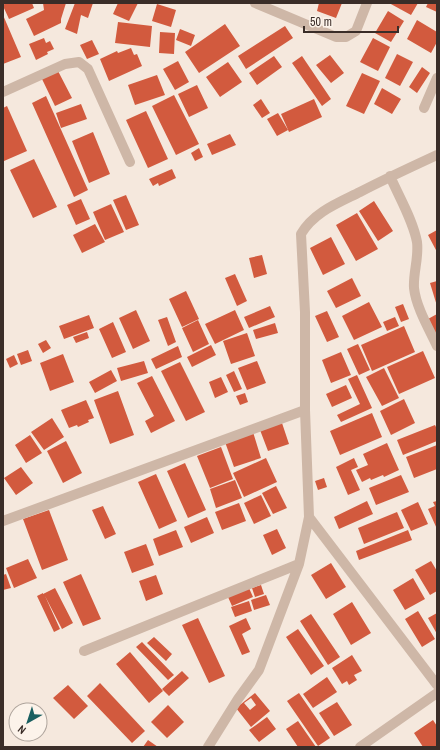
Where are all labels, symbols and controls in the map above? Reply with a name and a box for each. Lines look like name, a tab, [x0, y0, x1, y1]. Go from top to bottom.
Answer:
scale bar	[304, 8, 398, 34]
text: 50 m	[310, 14, 332, 30]
north arrow	[8, 702, 48, 742]
text: N	[15, 722, 29, 737]

